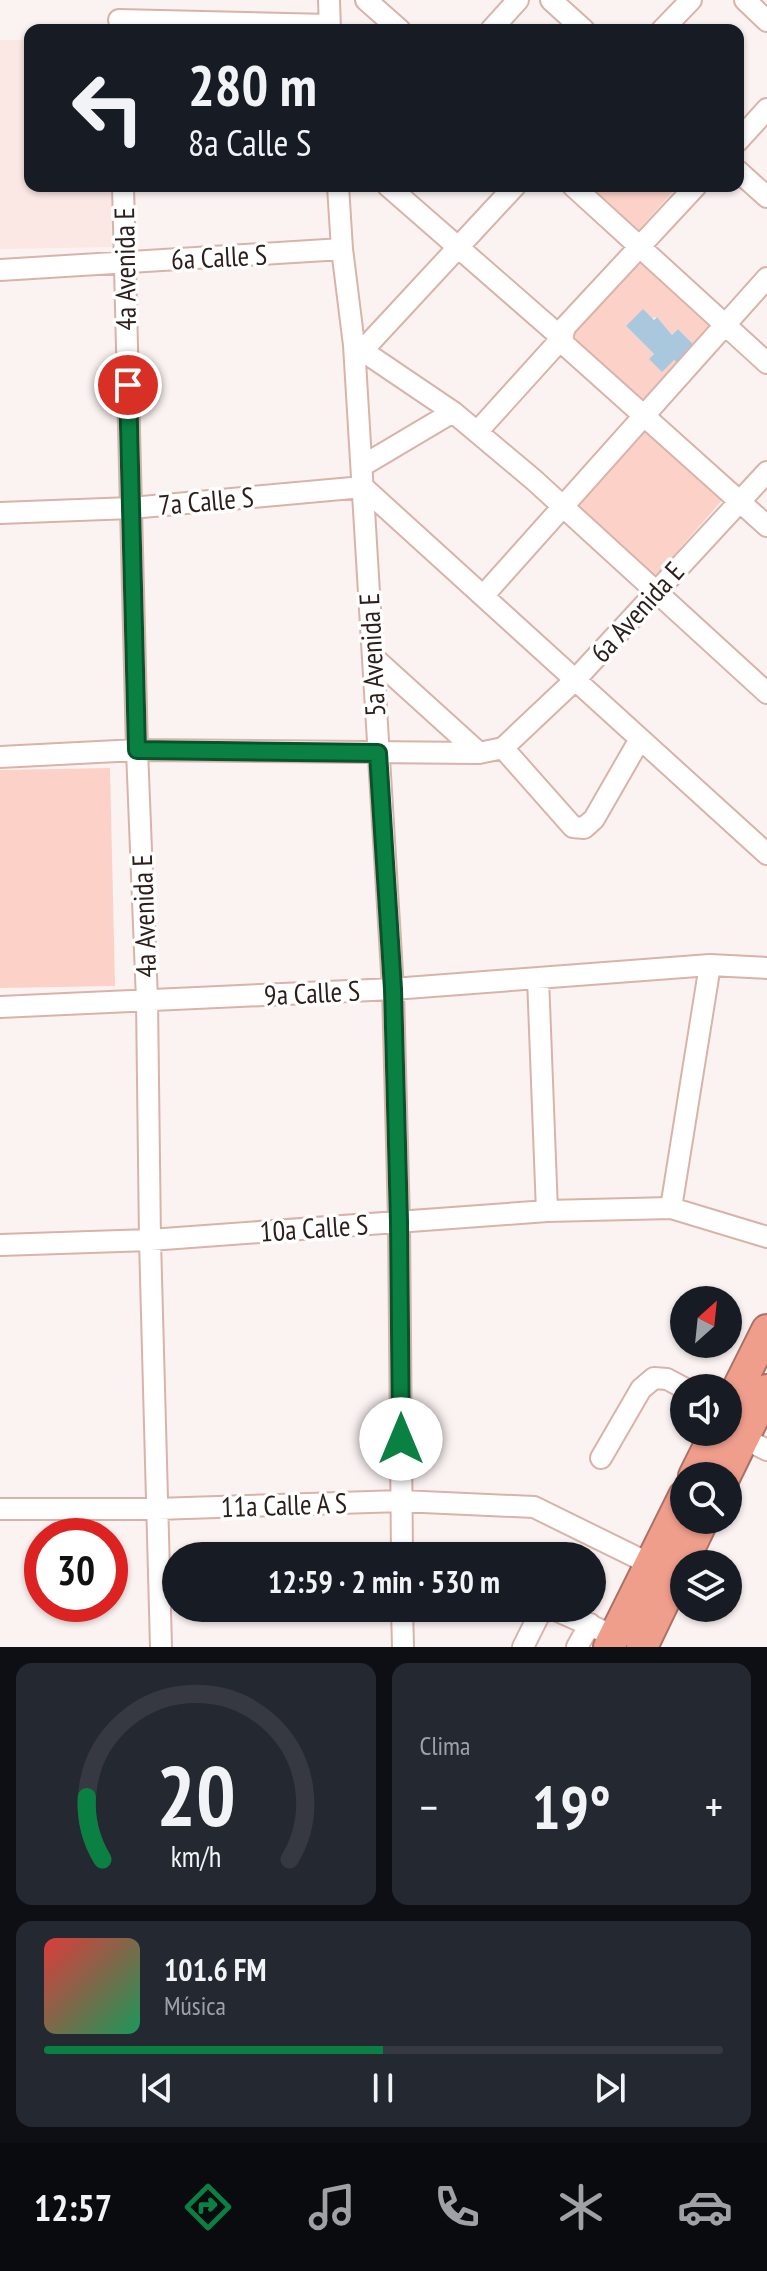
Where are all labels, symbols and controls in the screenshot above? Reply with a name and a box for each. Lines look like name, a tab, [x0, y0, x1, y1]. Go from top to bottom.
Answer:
text: 280 m	[188, 49, 317, 121]
icon: left	[56, 56, 160, 160]
text: 8a Calle S	[188, 119, 311, 166]
street label: 4a Avenida E	[105, 207, 144, 331]
street label: 6a Calle S	[170, 236, 268, 277]
pin	[94, 351, 162, 419]
icon: arrive	[106, 363, 150, 407]
street label: 7a Calle S	[157, 478, 255, 523]
street label: 6a Avenida E	[582, 553, 692, 670]
street label: 5a Avenida E	[350, 592, 393, 718]
street label: 4a Avenida E	[123, 854, 164, 978]
street label: 9a Calle S	[263, 972, 361, 1013]
street label: 10a Calle S	[259, 1205, 369, 1250]
north arrow	[670, 1286, 742, 1358]
map controls	[670, 1286, 742, 1622]
button: sound	[670, 1374, 742, 1446]
position arrow	[359, 1397, 443, 1481]
button: search	[670, 1462, 742, 1534]
street label: 11a Calle A S	[220, 1484, 348, 1525]
speed limit sign: 30	[24, 1518, 128, 1622]
button: layers	[670, 1550, 742, 1622]
text: 12:59 · 2 min · 530 m	[268, 1562, 500, 1601]
text: Clima	[420, 1729, 470, 1762]
text: 20	[156, 1741, 236, 1849]
text: 19°	[532, 1768, 611, 1846]
text: −	[420, 1778, 438, 1835]
text: +	[705, 1778, 723, 1835]
text: km/h	[170, 1838, 221, 1875]
text: 101.6 FM	[164, 1950, 266, 1989]
text: Música	[164, 1989, 226, 2022]
icon: previous	[135, 2066, 179, 2110]
icon: pause	[361, 2066, 405, 2110]
icon: next	[588, 2066, 632, 2110]
icon: directions	[180, 2179, 236, 2235]
icon: music	[304, 2179, 360, 2235]
icon: phone	[429, 2179, 485, 2235]
icon: climate	[553, 2179, 609, 2235]
icon: car	[677, 2179, 733, 2235]
text: 12:57	[34, 2184, 112, 2231]

